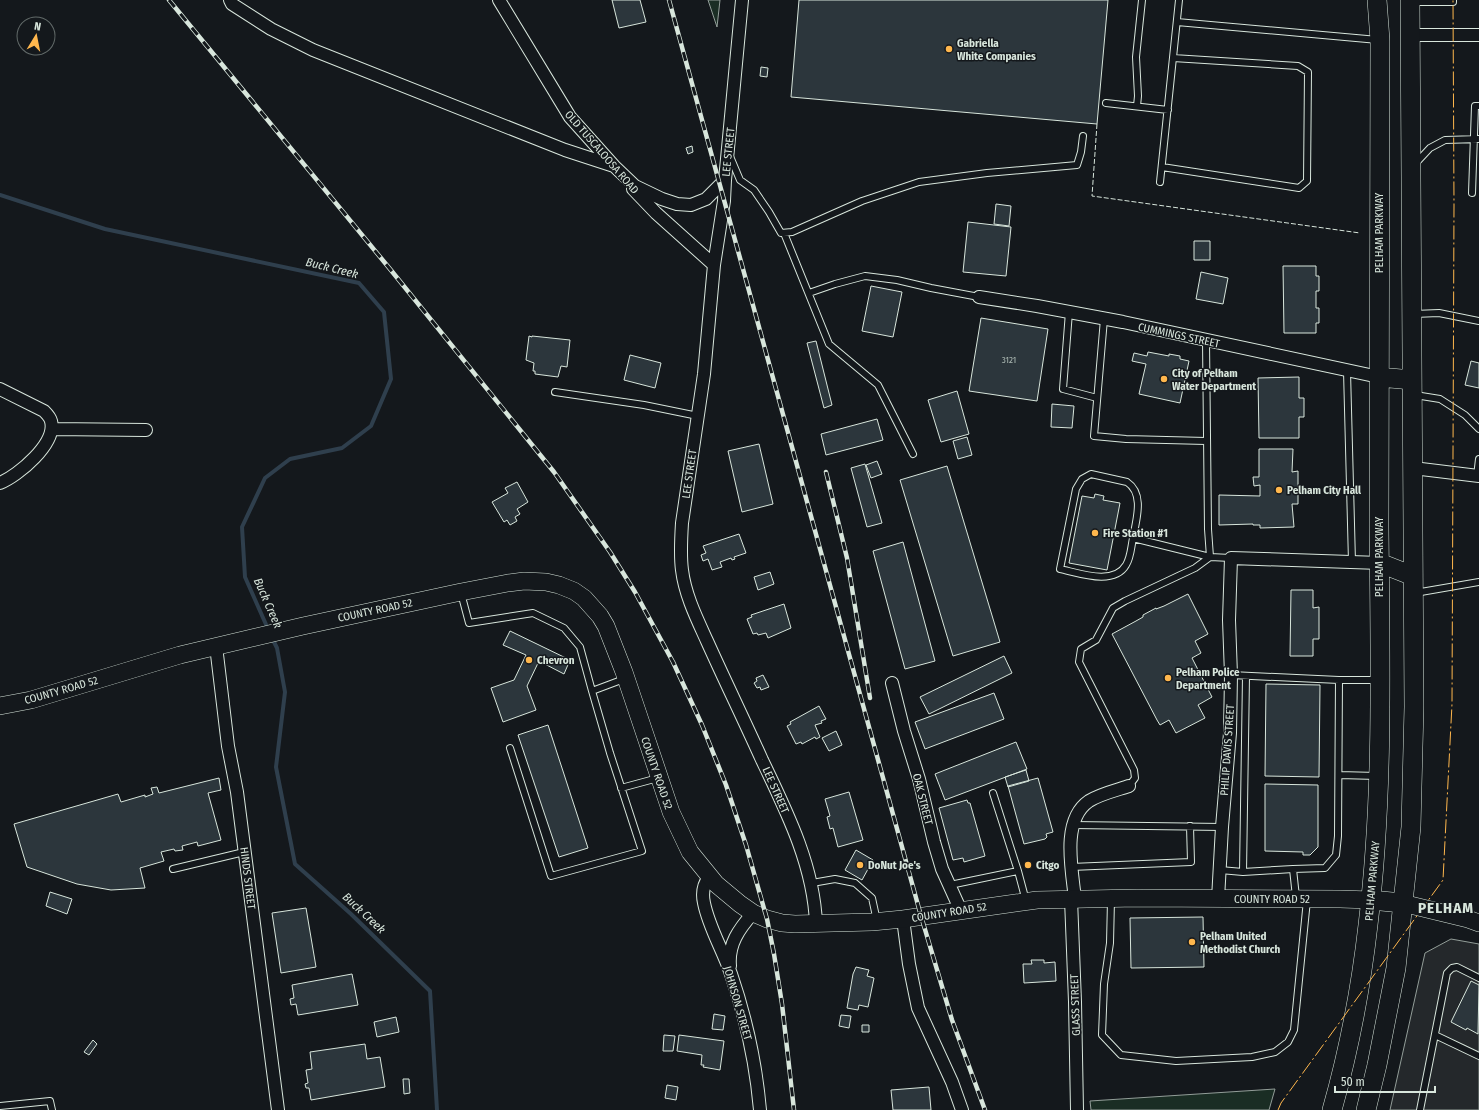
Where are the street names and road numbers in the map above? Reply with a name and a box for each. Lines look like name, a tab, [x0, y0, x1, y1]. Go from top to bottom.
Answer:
street label: OLD TUSCALOOSA ROAD	[562, 108, 641, 197]
street label: LEE STREET	[719, 126, 738, 177]
street label: PELHAM PARKWAY	[1373, 192, 1386, 273]
street label: CUMMINGS STREET	[1137, 320, 1222, 351]
street label: LEE STREET	[680, 448, 700, 499]
street label: PELHAM PARKWAY	[1373, 516, 1386, 597]
street label: COUNTY ROAD 52	[337, 596, 414, 625]
street label: COUNTY ROAD 52	[23, 674, 100, 707]
street label: PHILIP DAVIS STREET	[1218, 703, 1237, 796]
street label: COUNTY ROAD 52	[638, 735, 675, 811]
street label: LEE STREET	[760, 765, 792, 816]
street label: OAK STREET	[910, 772, 935, 827]
street label: PELHAM PARKWAY	[1363, 840, 1383, 922]
street label: HINDS STREET	[237, 846, 258, 911]
street label: COUNTY ROAD 52	[1234, 893, 1310, 906]
street label: COUNTY ROAD 52	[911, 900, 988, 925]
street label: JOHNSON STREET	[721, 965, 755, 1043]
street label: GLASS STREET	[1068, 973, 1083, 1036]

